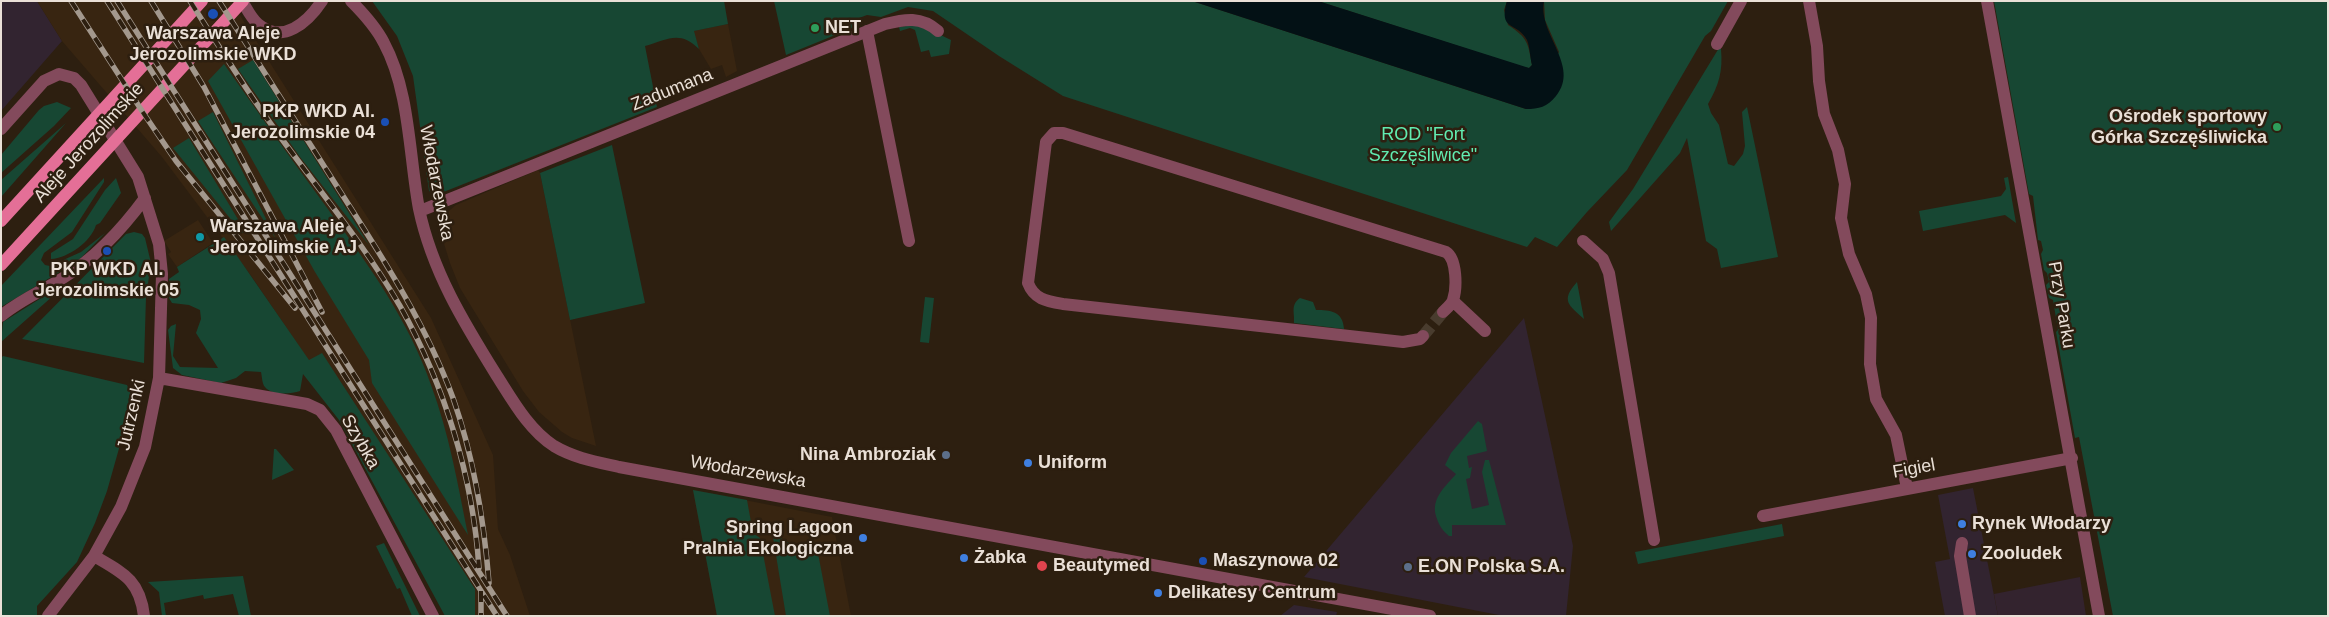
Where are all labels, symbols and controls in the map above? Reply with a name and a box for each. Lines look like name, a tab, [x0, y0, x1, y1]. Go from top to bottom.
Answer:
marker: Warszawa Aleje Jerozolimskie WKD	[206, 7, 220, 21]
place label: NET	[825, 17, 861, 39]
marker: NET	[809, 22, 821, 34]
place label: Warszawa Aleje Jerozolimskie WKD	[129, 23, 297, 66]
street label: Zadumana	[628, 64, 716, 116]
street label: Aleje Jerozolimskie	[29, 79, 149, 207]
place label: PKP WKD Al. Jerozolimskie 04	[231, 101, 375, 144]
place label: Ośrodek sportowy Górka Szczęśliwicka	[2091, 106, 2267, 148]
marker: PKP WKD Al. Jerozolimskie 04	[379, 116, 391, 128]
marker: Ośrodek sportowy Górka Szczęśliwicka	[2271, 121, 2283, 133]
street label: Włodarzewska	[414, 123, 458, 243]
park label: ROD "Fort Szczęśliwice"	[1369, 124, 1477, 166]
place label: Warszawa Aleje Jerozolimskie AJ	[210, 216, 357, 258]
marker: Warszawa Aleje Jerozolimskie AJ	[194, 231, 206, 243]
marker: PKP WKD Al. Jerozolimskie 05	[101, 245, 113, 257]
place label: PKP WKD Al. Jerozolimskie 05	[35, 259, 179, 302]
street label: Przy Parku	[2043, 260, 2079, 350]
street label: Jutrzenki	[113, 377, 151, 453]
street label: Szybka	[336, 411, 384, 473]
place label: Nina Ambroziak	[800, 444, 936, 466]
marker: Nina Ambroziak	[940, 449, 952, 461]
street label: Włodarzewska	[688, 451, 808, 493]
place label: Uniform	[1038, 452, 1107, 474]
street label: Figiel	[1891, 455, 1937, 483]
marker: Uniform	[1022, 457, 1034, 469]
place label: Rynek Włodarzy	[1972, 513, 2111, 535]
place label: Spring Lagoon Pralnia Ekologiczna	[683, 517, 853, 560]
marker: Rynek Włodarzy	[1956, 518, 1968, 530]
marker: Spring Lagoon Pralnia Ekologiczna	[857, 532, 869, 544]
place label: Zooludek	[1982, 543, 2062, 565]
place label: Żabka	[974, 547, 1026, 569]
marker: Zooludek	[1966, 548, 1978, 560]
place label: Maszynowa 02	[1213, 550, 1338, 572]
marker: Żabka	[958, 552, 970, 564]
place label: Beautymed	[1053, 555, 1150, 577]
marker: Maszynowa 02	[1197, 555, 1209, 567]
place label: E.ON Polska S.A.	[1418, 556, 1565, 578]
marker: Beautymed	[1035, 559, 1049, 573]
marker: E.ON Polska S.A.	[1402, 561, 1414, 573]
place label: Delikatesy Centrum	[1168, 582, 1336, 604]
marker: Delikatesy Centrum	[1152, 587, 1164, 599]

